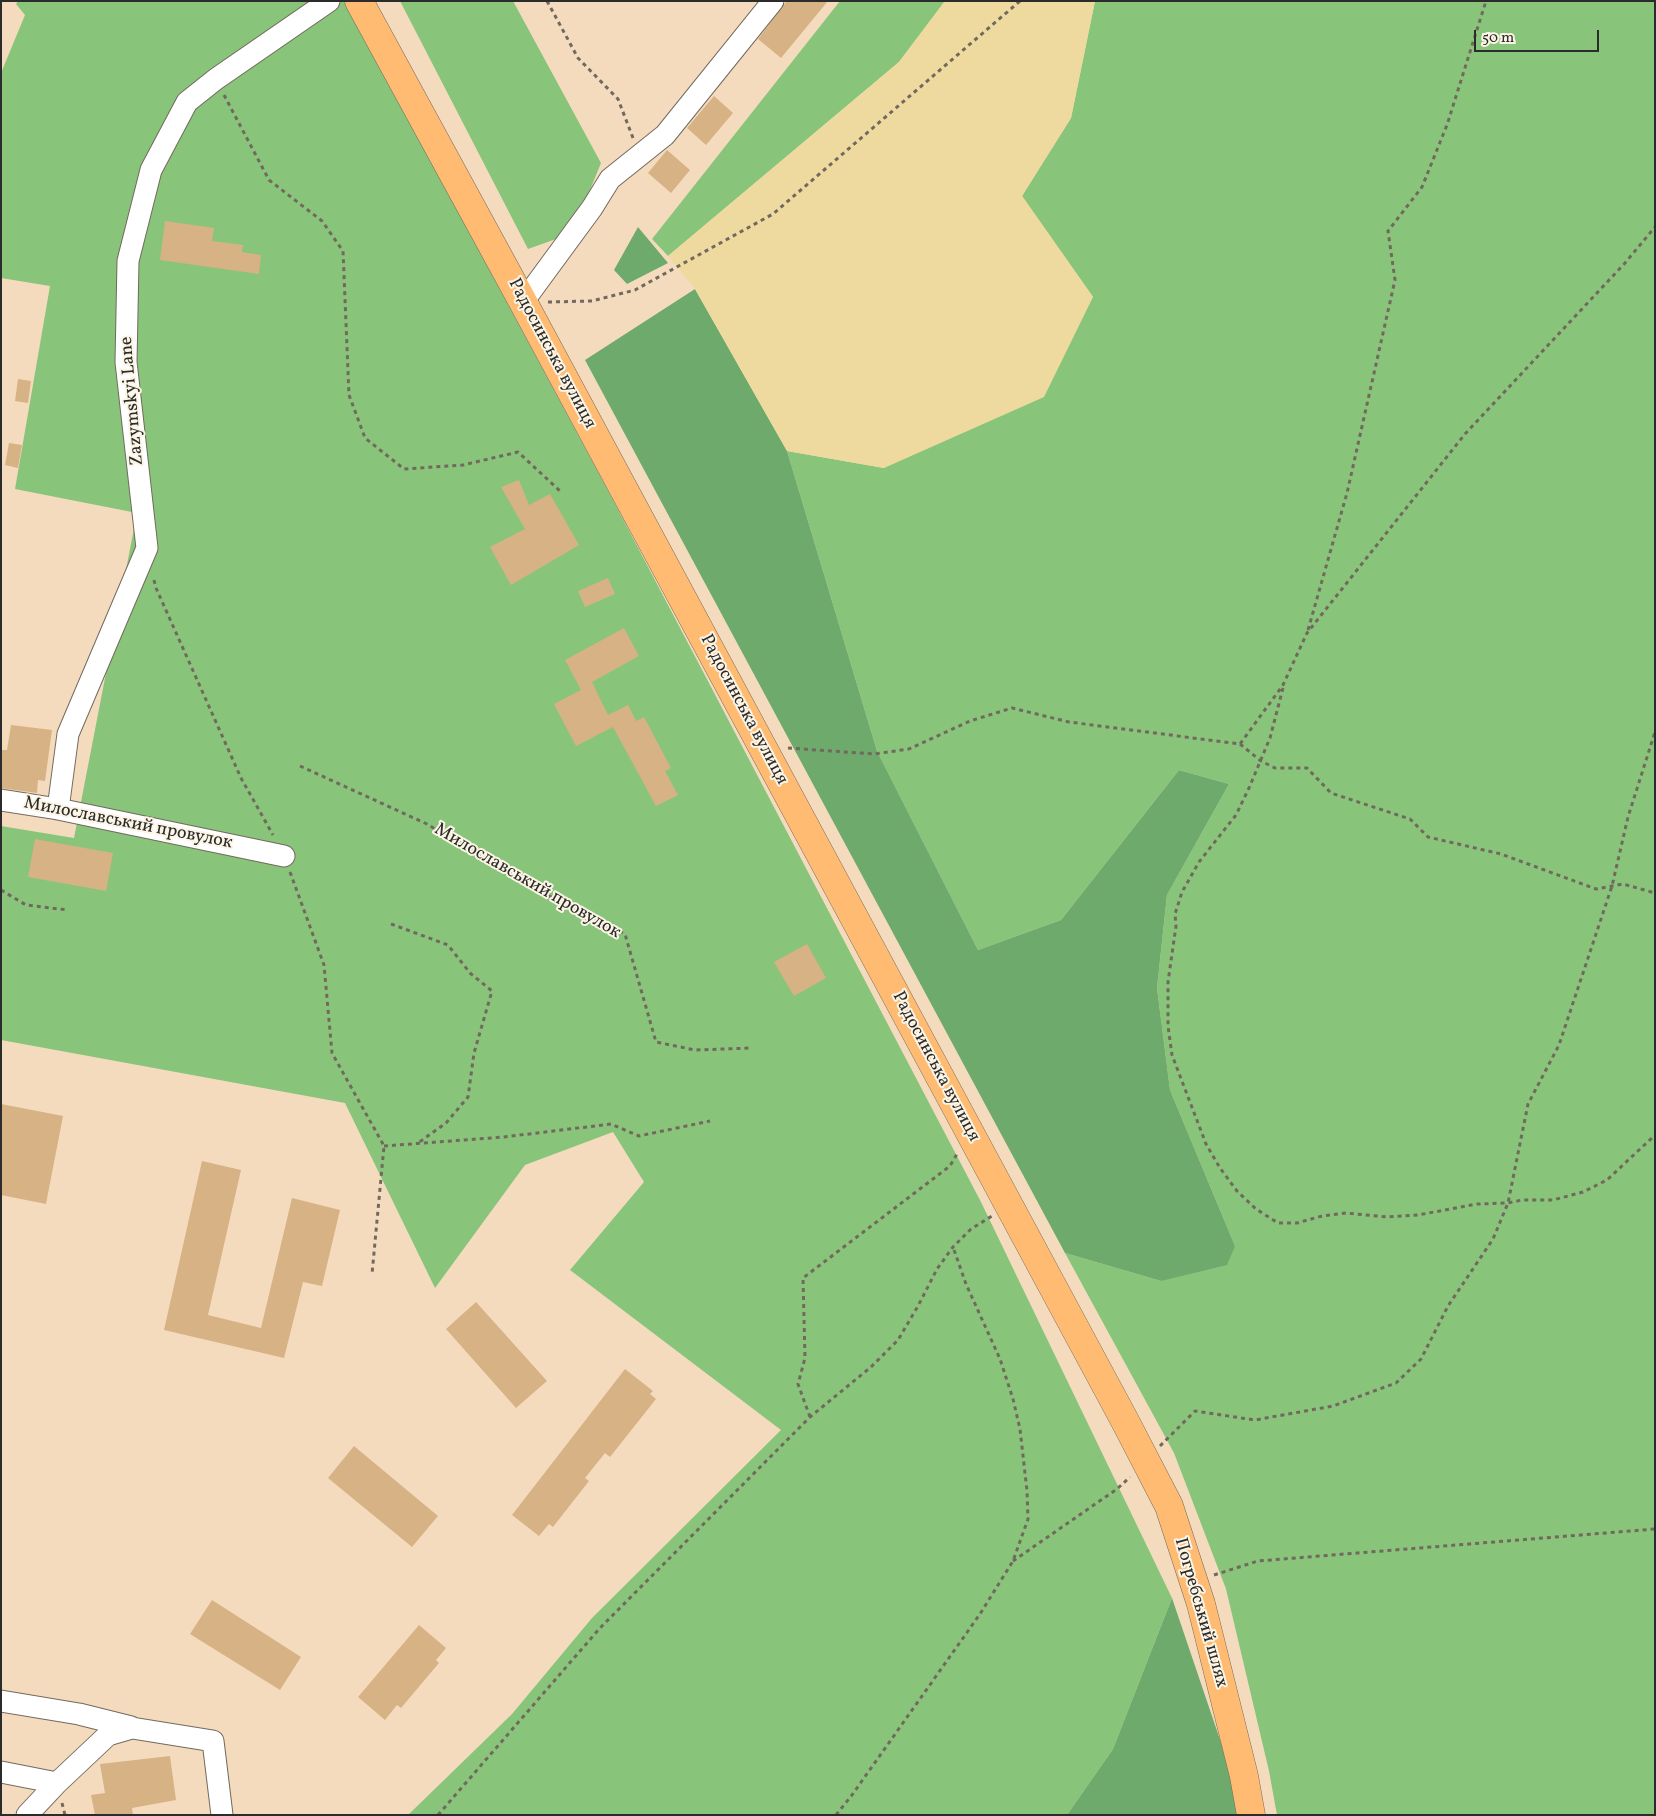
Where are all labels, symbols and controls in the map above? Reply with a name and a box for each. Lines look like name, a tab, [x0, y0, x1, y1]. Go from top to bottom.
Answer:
scale bar	[1476, 20, 1601, 52]
text: 50 m	[1482, 28, 1514, 49]
street label: Радосинська вулиця	[502, 275, 600, 433]
street label: Zazymskyi Lane	[117, 336, 149, 466]
street label: Радосинська вулиця	[694, 631, 792, 789]
street label: Милославський провулок	[22, 793, 234, 855]
street label: Милославський провулок	[430, 820, 624, 944]
street label: Радосинська вулиця	[886, 988, 984, 1146]
street label: Погребський шлях	[1168, 1536, 1232, 1690]

